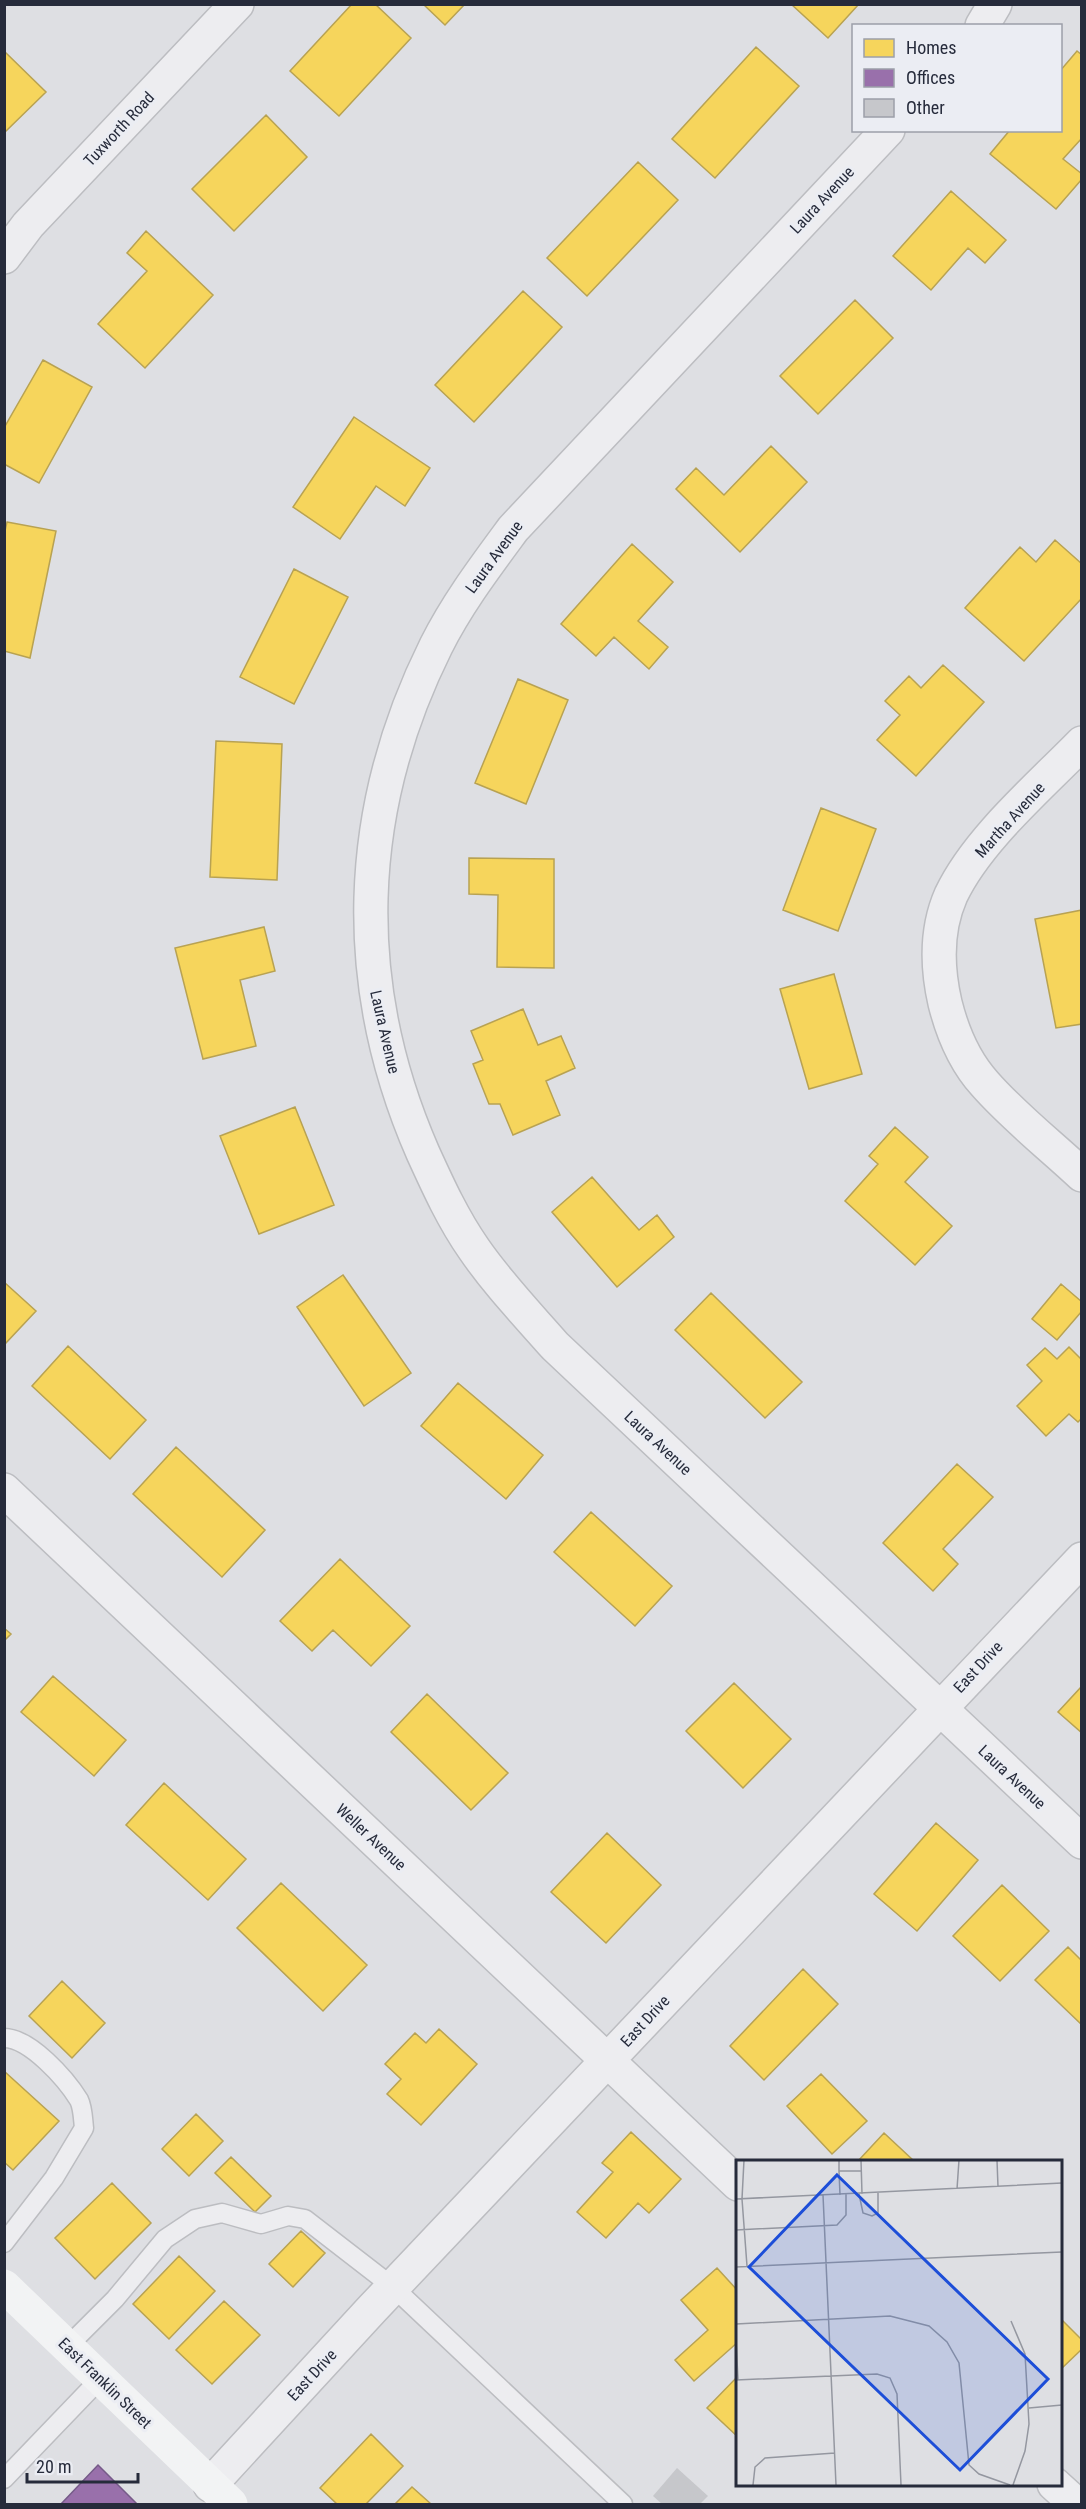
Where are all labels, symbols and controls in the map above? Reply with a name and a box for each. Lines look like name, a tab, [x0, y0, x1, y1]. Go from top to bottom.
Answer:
legend	[852, 24, 1062, 132]
text: Homes	[906, 37, 956, 58]
text: Offices	[906, 67, 955, 88]
street label: Tuxworth Road	[80, 88, 158, 170]
text: Other	[906, 97, 945, 118]
street label: Laura Avenue	[786, 162, 858, 238]
street label: Laura Avenue	[461, 517, 527, 597]
street label: Martha Avenue	[971, 778, 1049, 862]
street label: Laura Avenue	[366, 988, 404, 1076]
street label: Laura Avenue	[620, 1407, 696, 1479]
street label: East Drive	[949, 1637, 1007, 1697]
street label: Laura Avenue	[974, 1741, 1050, 1813]
street label: Weller Avenue	[332, 1800, 410, 1874]
street label: East Drive	[616, 1991, 674, 2051]
inset map	[736, 2160, 1062, 2485]
street label: East Franklin Street	[54, 2334, 156, 2432]
street label: East Drive	[283, 2345, 341, 2405]
scale bar	[27, 2446, 138, 2484]
text: 20 m	[36, 2456, 71, 2477]

